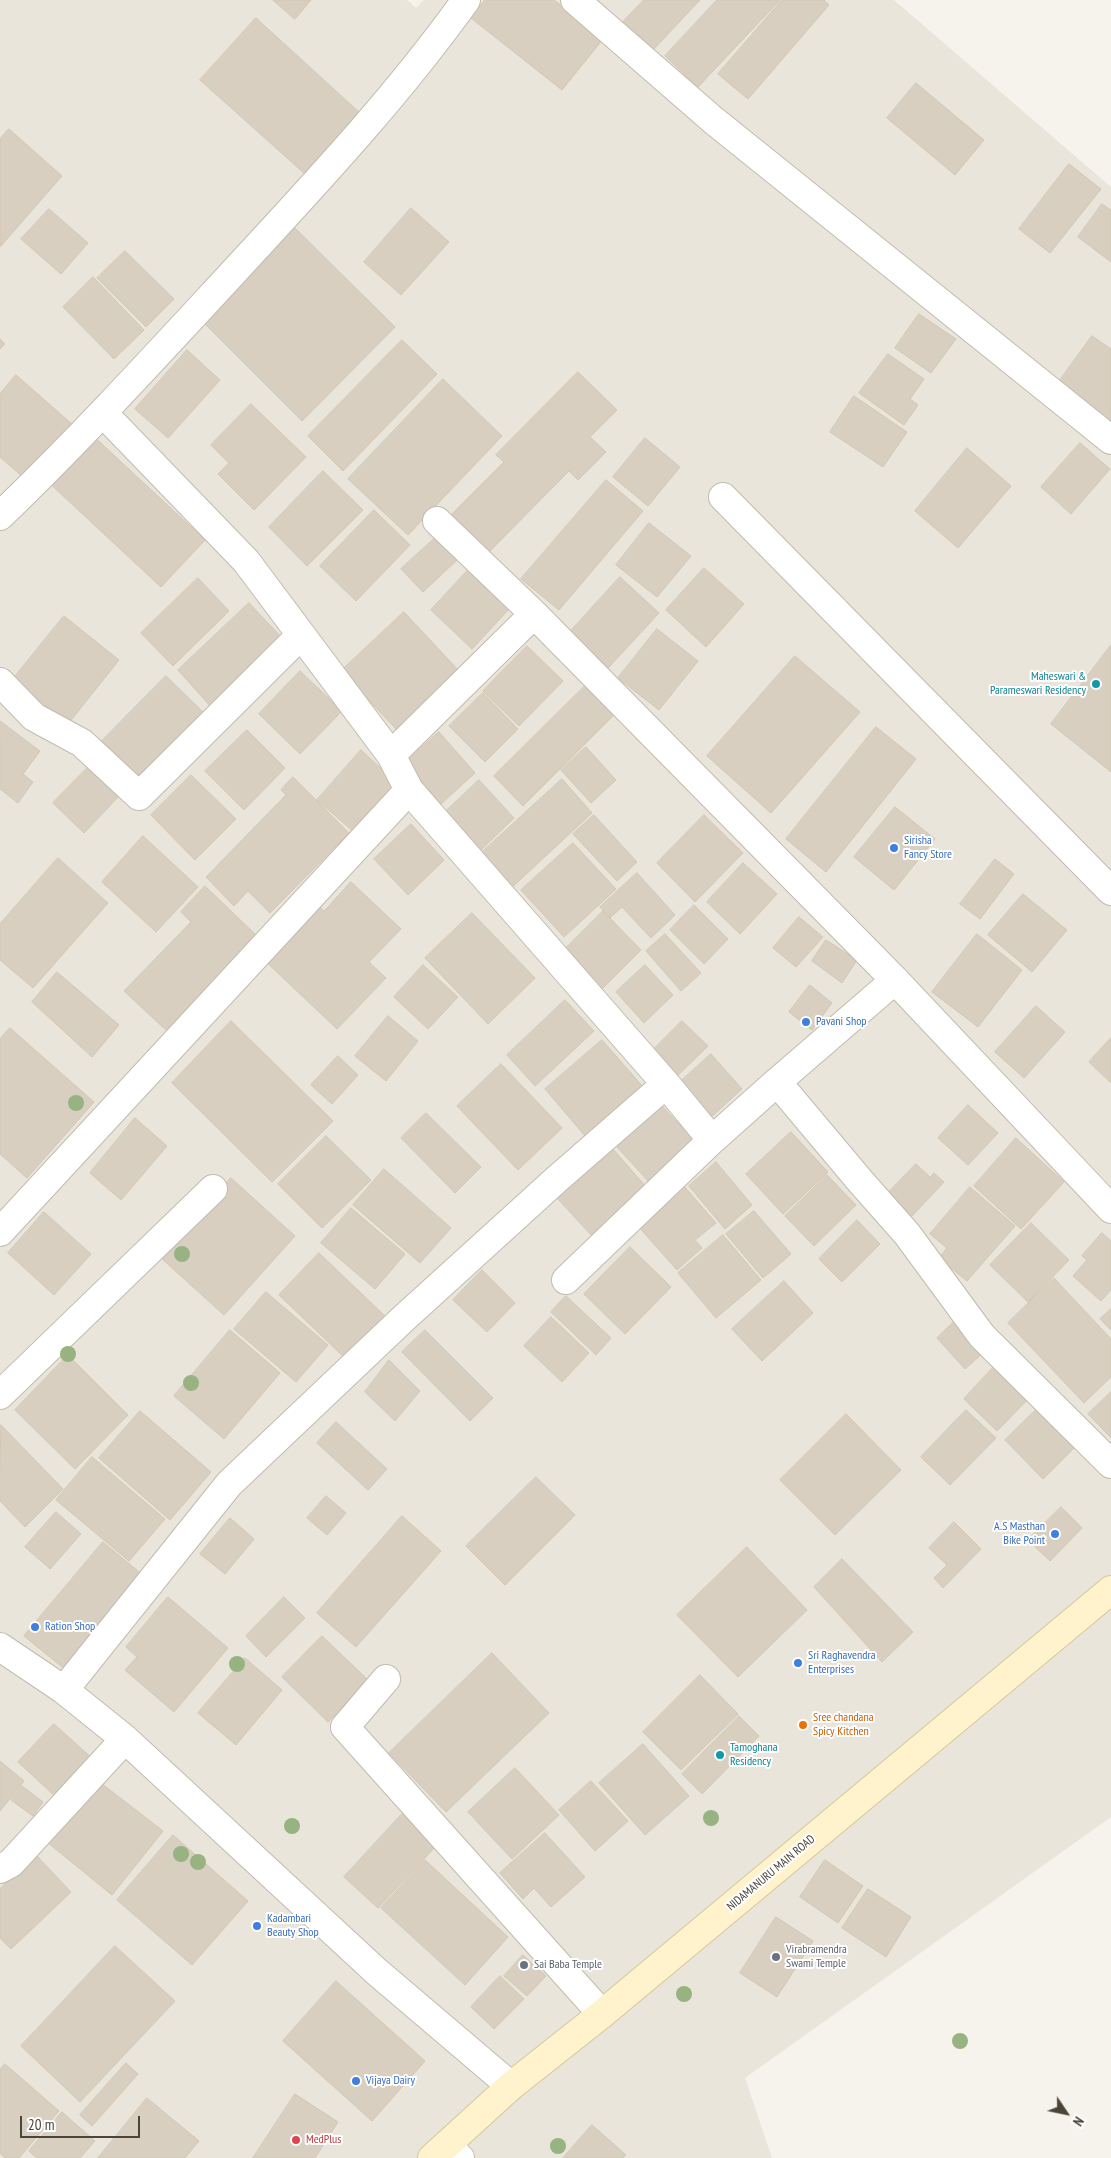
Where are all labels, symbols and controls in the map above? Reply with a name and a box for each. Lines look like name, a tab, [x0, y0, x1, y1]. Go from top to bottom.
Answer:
place label: Maheswari & Parameswari Residency	[990, 670, 1086, 698]
marker: Maheswari & Parameswari Residency	[1090, 678, 1102, 690]
place label: Sirisha Fancy Store	[904, 834, 952, 862]
marker: Sirisha Fancy Store	[888, 842, 900, 854]
place label: Pavani Shop	[816, 1015, 867, 1029]
marker: Pavani Shop	[800, 1016, 812, 1028]
place label: A.S Masthan Bike Point	[994, 1520, 1045, 1548]
marker: A.S Masthan Bike Point	[1049, 1528, 1061, 1540]
place label: Ration Shop	[45, 1620, 95, 1634]
marker: Ration Shop	[29, 1621, 41, 1633]
place label: Sri Raghavendra Enterprises	[808, 1649, 876, 1677]
marker: Sri Raghavendra Enterprises	[792, 1657, 804, 1669]
place label: Sree chandana Spicy Kitchen	[813, 1711, 873, 1739]
marker: Sree chandana Spicy Kitchen	[797, 1719, 809, 1731]
place label: Tamoghana Residency	[730, 1741, 777, 1769]
marker: Tamoghana Residency	[714, 1749, 726, 1761]
street label: NIDAMANURU MAIN ROAD	[724, 1832, 818, 1914]
place label: Kadambari Beauty Shop	[267, 1912, 319, 1940]
marker: Kadambari Beauty Shop	[251, 1920, 263, 1932]
place label: Virabramendra Swami Temple	[786, 1943, 847, 1971]
marker: Virabramendra Swami Temple	[770, 1951, 782, 1963]
place label: Sai Baba Temple	[534, 1958, 602, 1972]
marker: Sai Baba Temple	[518, 1959, 530, 1971]
place label: Vijaya Dairy	[366, 2074, 415, 2088]
marker: Vijaya Dairy	[350, 2075, 362, 2087]
north arrow	[1041, 2088, 1091, 2138]
scale bar	[22, 2106, 142, 2138]
text: N	[1069, 2113, 1088, 2130]
text: 20 m	[28, 2115, 54, 2134]
place label: MedPlus	[306, 2133, 341, 2147]
marker: MedPlus	[290, 2134, 302, 2146]

